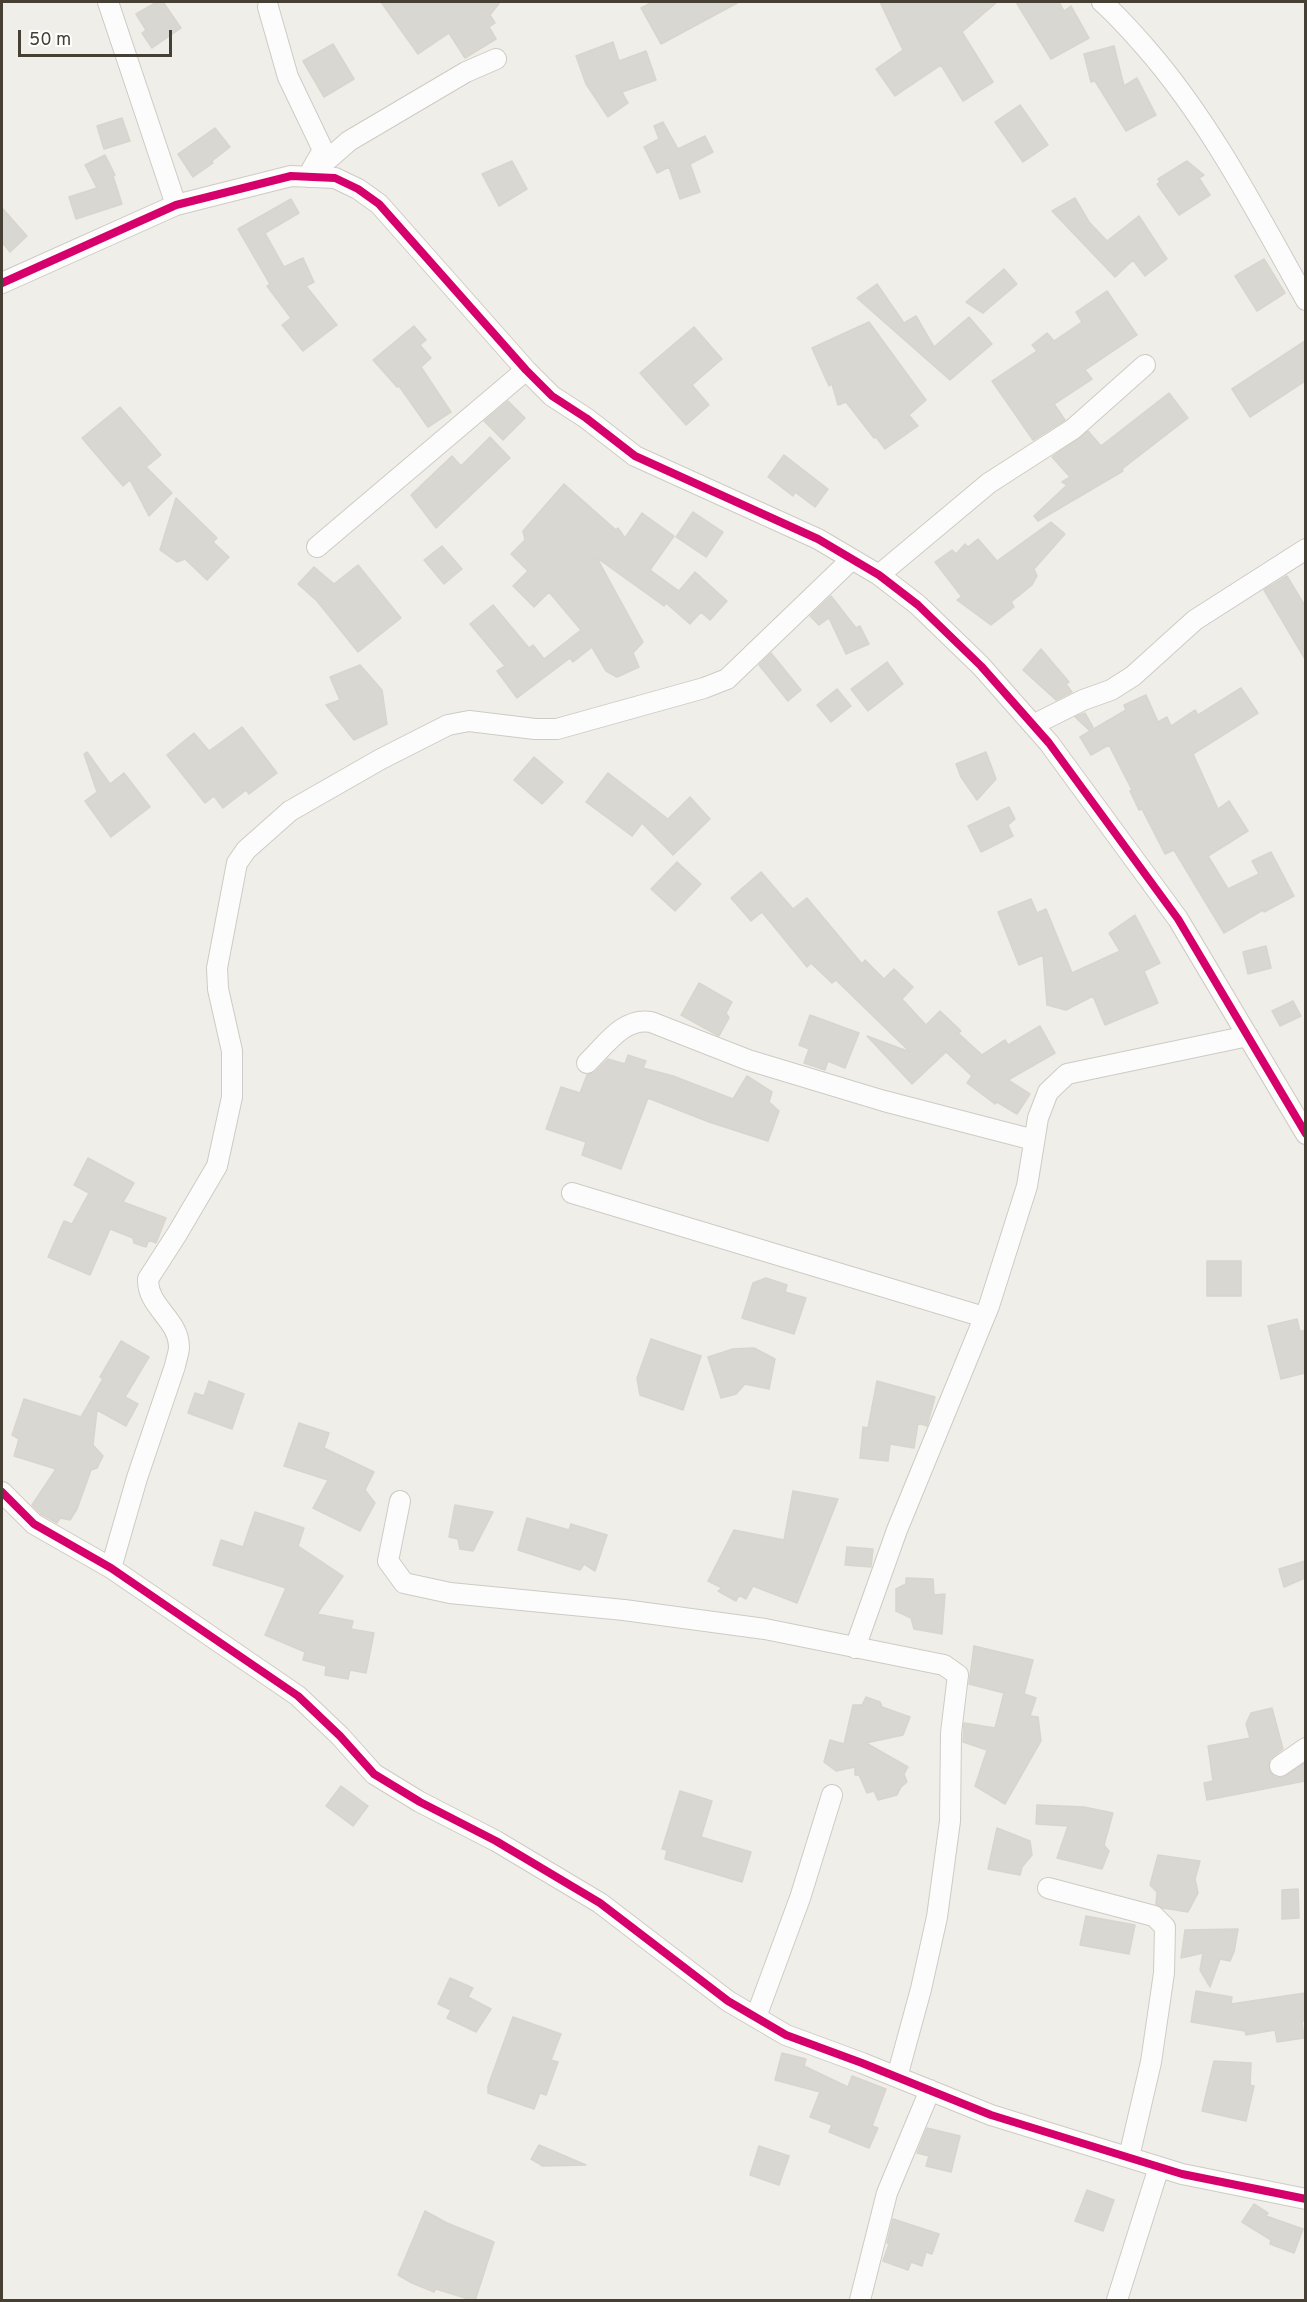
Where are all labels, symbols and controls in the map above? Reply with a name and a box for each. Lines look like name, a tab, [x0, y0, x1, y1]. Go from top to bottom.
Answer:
scale bar	[21, 18, 176, 56]
text: 50 m	[29, 29, 71, 52]

